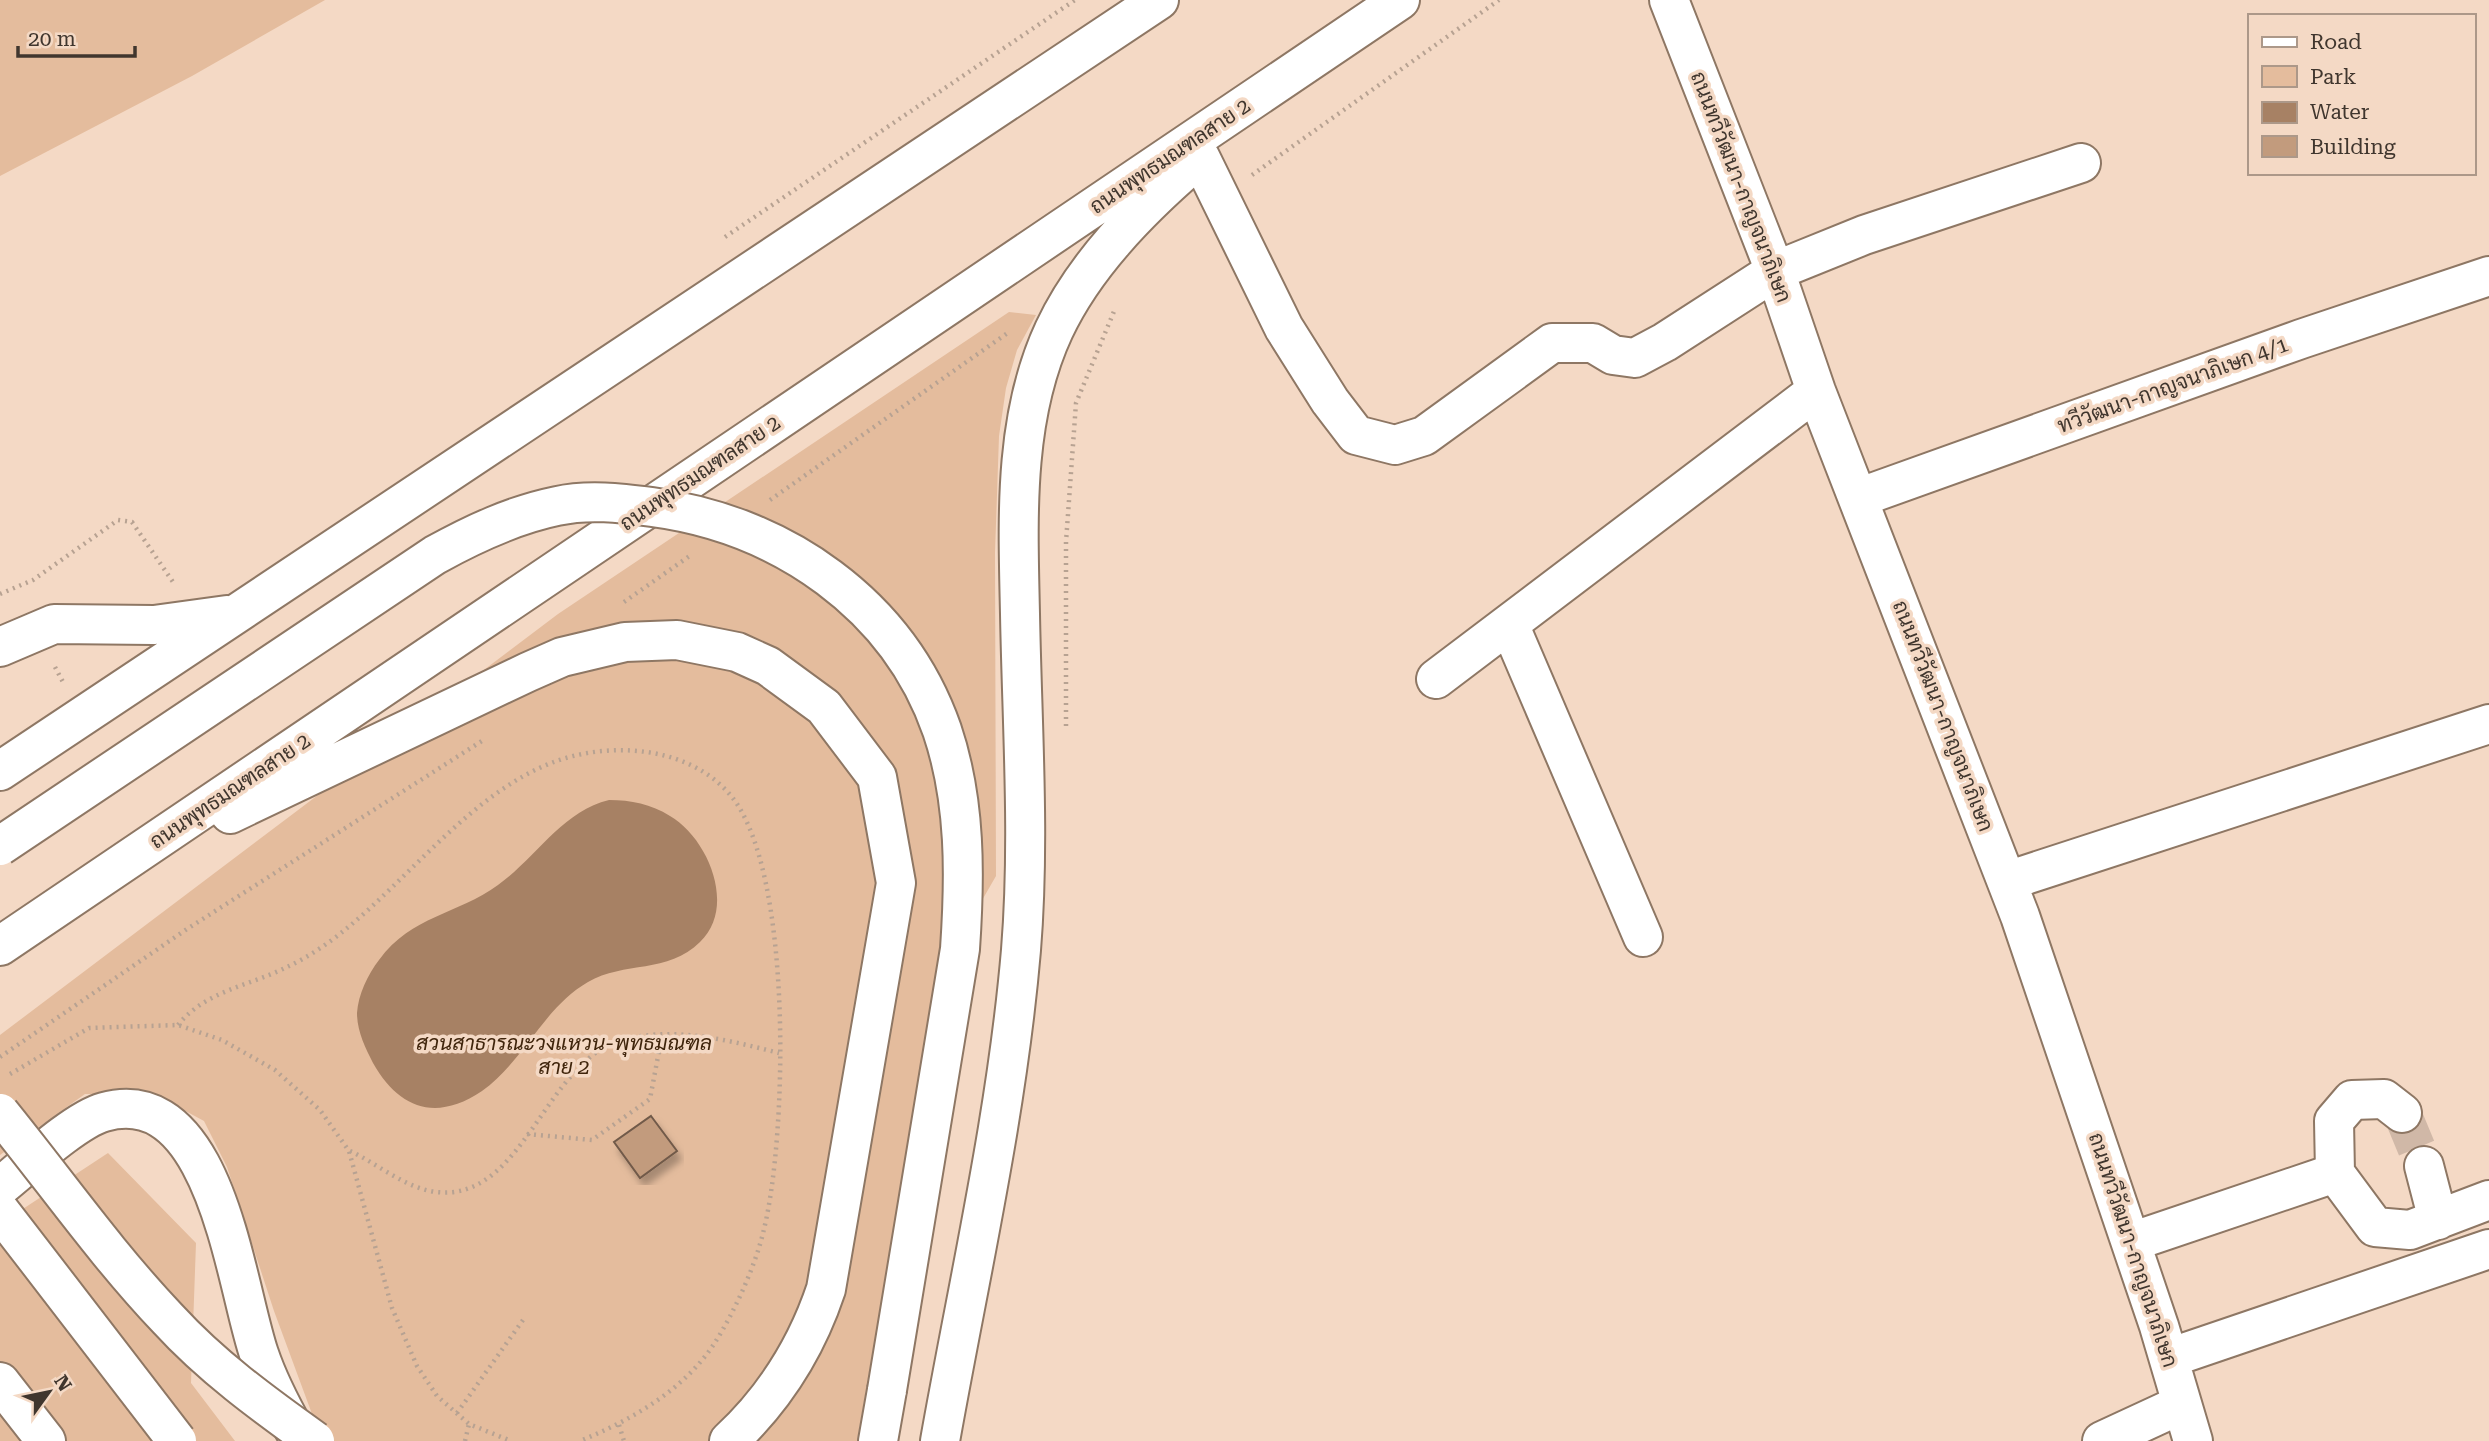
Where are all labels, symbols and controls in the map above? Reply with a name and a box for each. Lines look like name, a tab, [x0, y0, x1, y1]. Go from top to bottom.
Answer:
scale bar	[18, 14, 135, 58]
legend	[2248, 14, 2475, 175]
text: 20 m	[28, 27, 76, 51]
text: Road	[2310, 30, 2362, 54]
text: Park	[2310, 65, 2356, 89]
street label: ถนนทวีวัฒนา-กาญจนาภิเษก	[1686, 68, 1797, 306]
street label: ถนนพุทธมณฑลสาย 2	[1085, 93, 1256, 220]
text: Water	[2310, 100, 2370, 124]
text: Building	[2310, 135, 2396, 159]
street label: ทวีวัฒนา-กาญจนาภิเษก 4/1	[2054, 331, 2292, 438]
street label: ถนนพุทธมณฑลสาย 2	[615, 410, 786, 537]
street label: ถนนทวีวัฒนา-กาญจนาภิเษก	[1888, 597, 1999, 835]
street label: ถนนพุทธมณฑลสาย 2	[145, 728, 316, 855]
park label: สวนสาธารณะวงแหวน-พุทธมณฑล สาย 2	[416, 1031, 712, 1079]
street label: ถนนทวีวัฒนา-กาญจนาภิเษก	[2084, 1129, 2183, 1370]
north arrow	[14, 1357, 84, 1427]
text: N	[49, 1371, 77, 1396]

